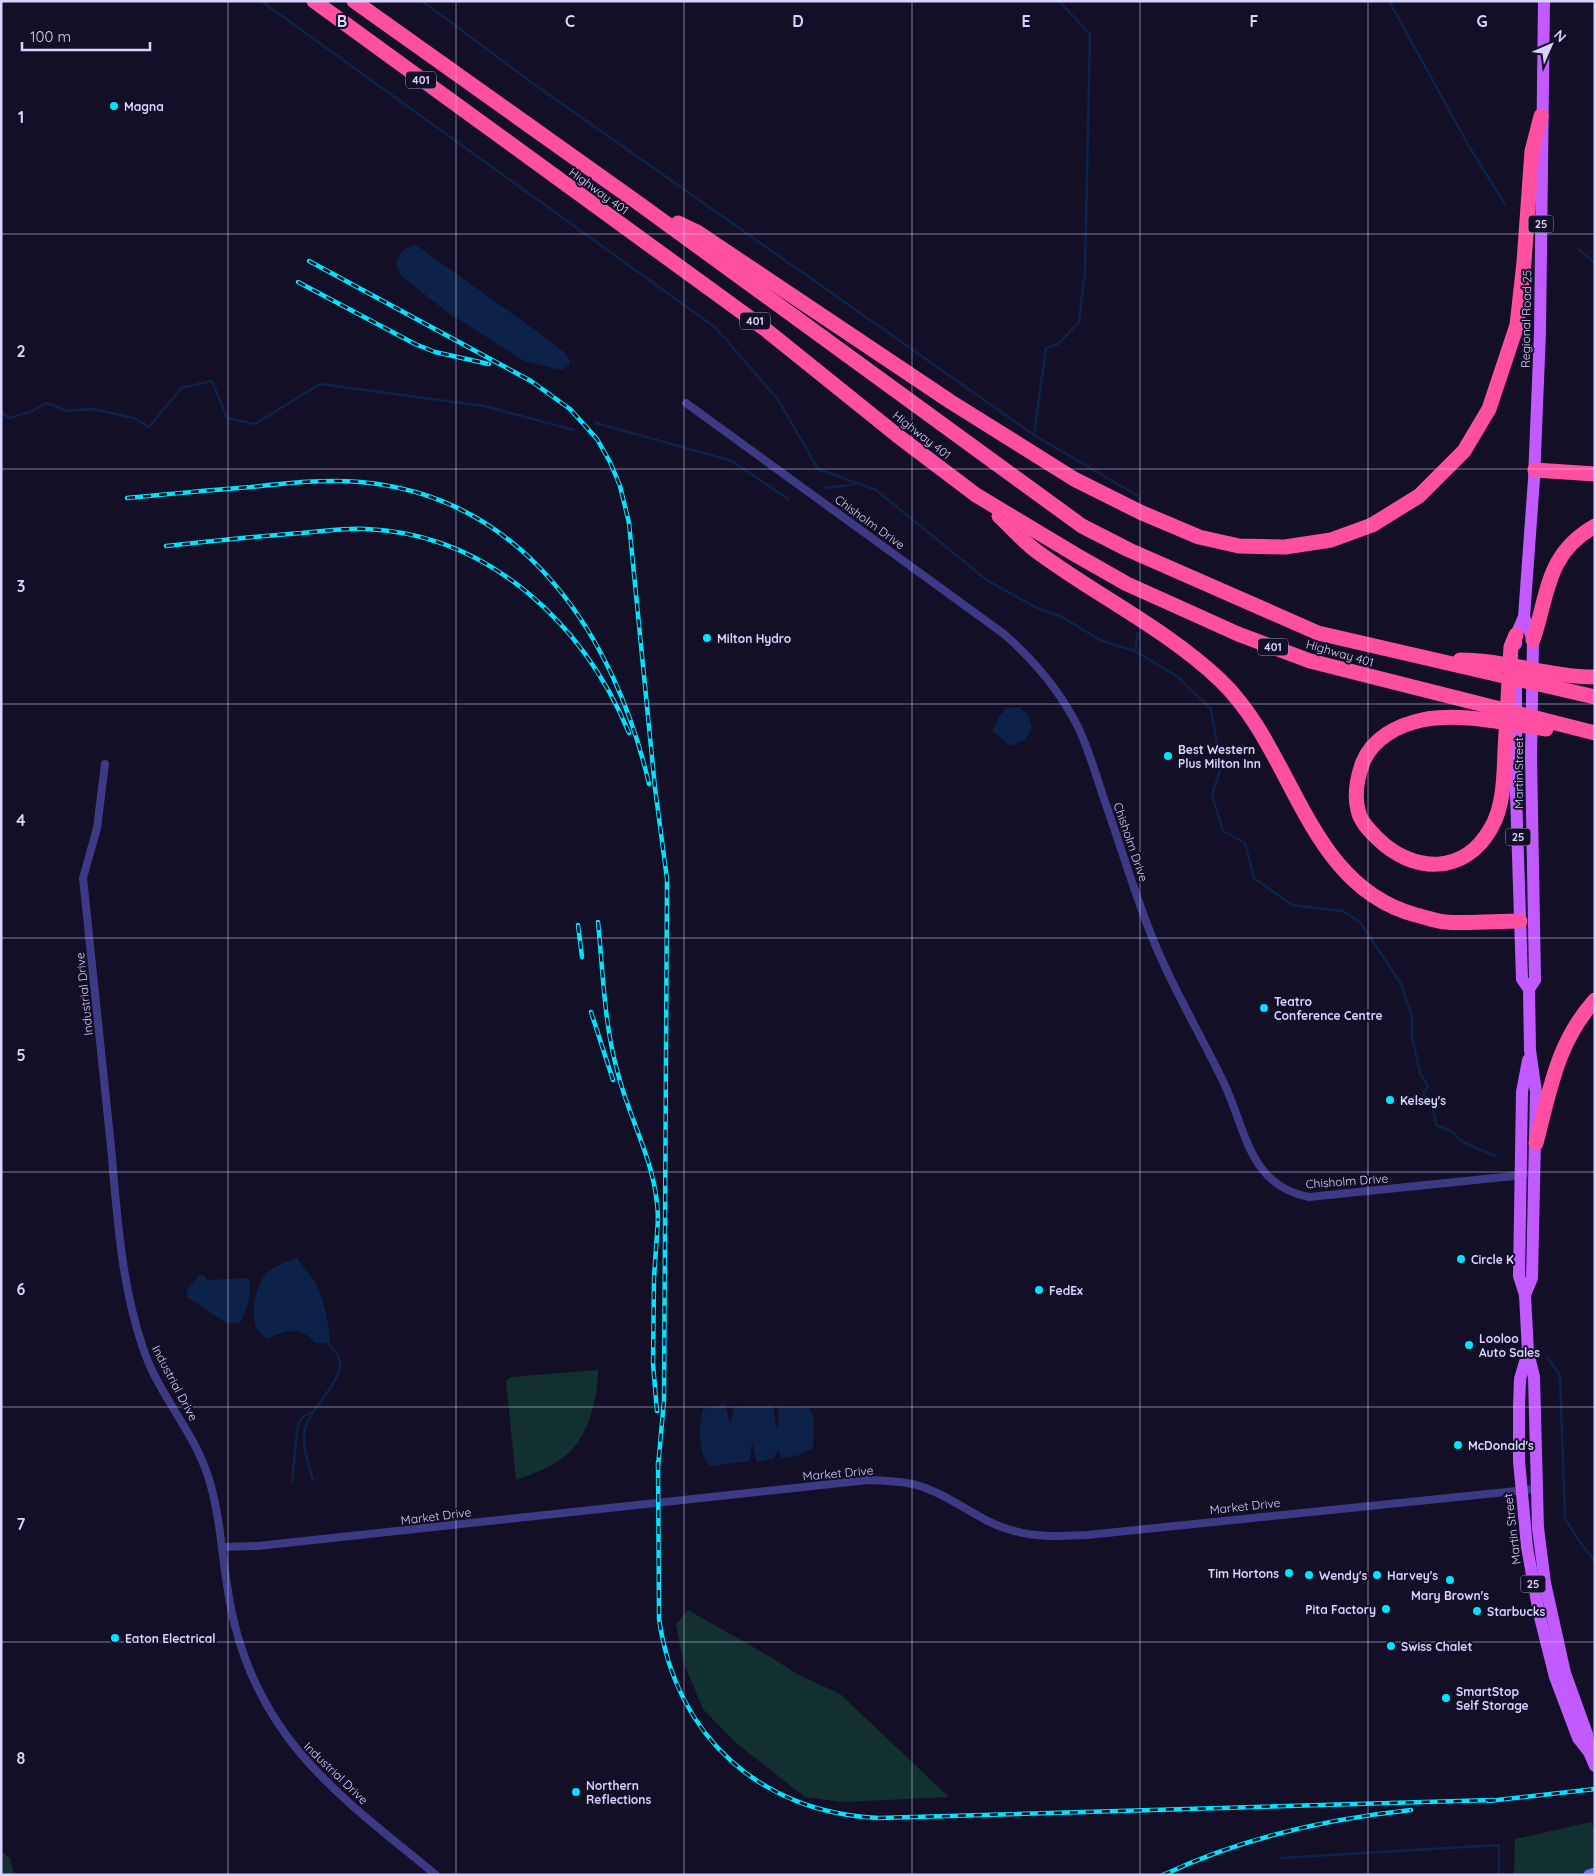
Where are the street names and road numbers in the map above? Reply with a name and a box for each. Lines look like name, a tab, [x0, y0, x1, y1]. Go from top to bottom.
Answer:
road number: 401	[406, 72, 436, 88]
street label: Highway 401	[566, 164, 632, 218]
road number: 25	[1528, 215, 1554, 232]
street label: Regional Road 25	[1518, 270, 1534, 368]
road number: 401	[740, 312, 770, 330]
street label: Highway 401	[890, 408, 954, 462]
street label: Chisholm Drive	[832, 492, 908, 553]
street label: Highway 401	[1304, 636, 1376, 670]
road number: 401	[1258, 638, 1288, 656]
street label: Martin Street	[1511, 737, 1526, 809]
street label: Chisholm Drive	[1110, 800, 1152, 884]
road number: 25	[1506, 829, 1530, 846]
street label: Industrial Drive	[72, 952, 96, 1036]
street label: Chisholm Drive	[1305, 1171, 1389, 1191]
street label: Industrial Drive	[149, 1343, 201, 1423]
street label: Market Drive	[802, 1462, 874, 1484]
street label: Martin Street	[1500, 1493, 1524, 1565]
street label: Market Drive	[1209, 1495, 1281, 1517]
street label: Market Drive	[400, 1504, 472, 1528]
road number: 25	[1520, 1576, 1546, 1592]
street label: Industrial Drive	[301, 1739, 371, 1807]

